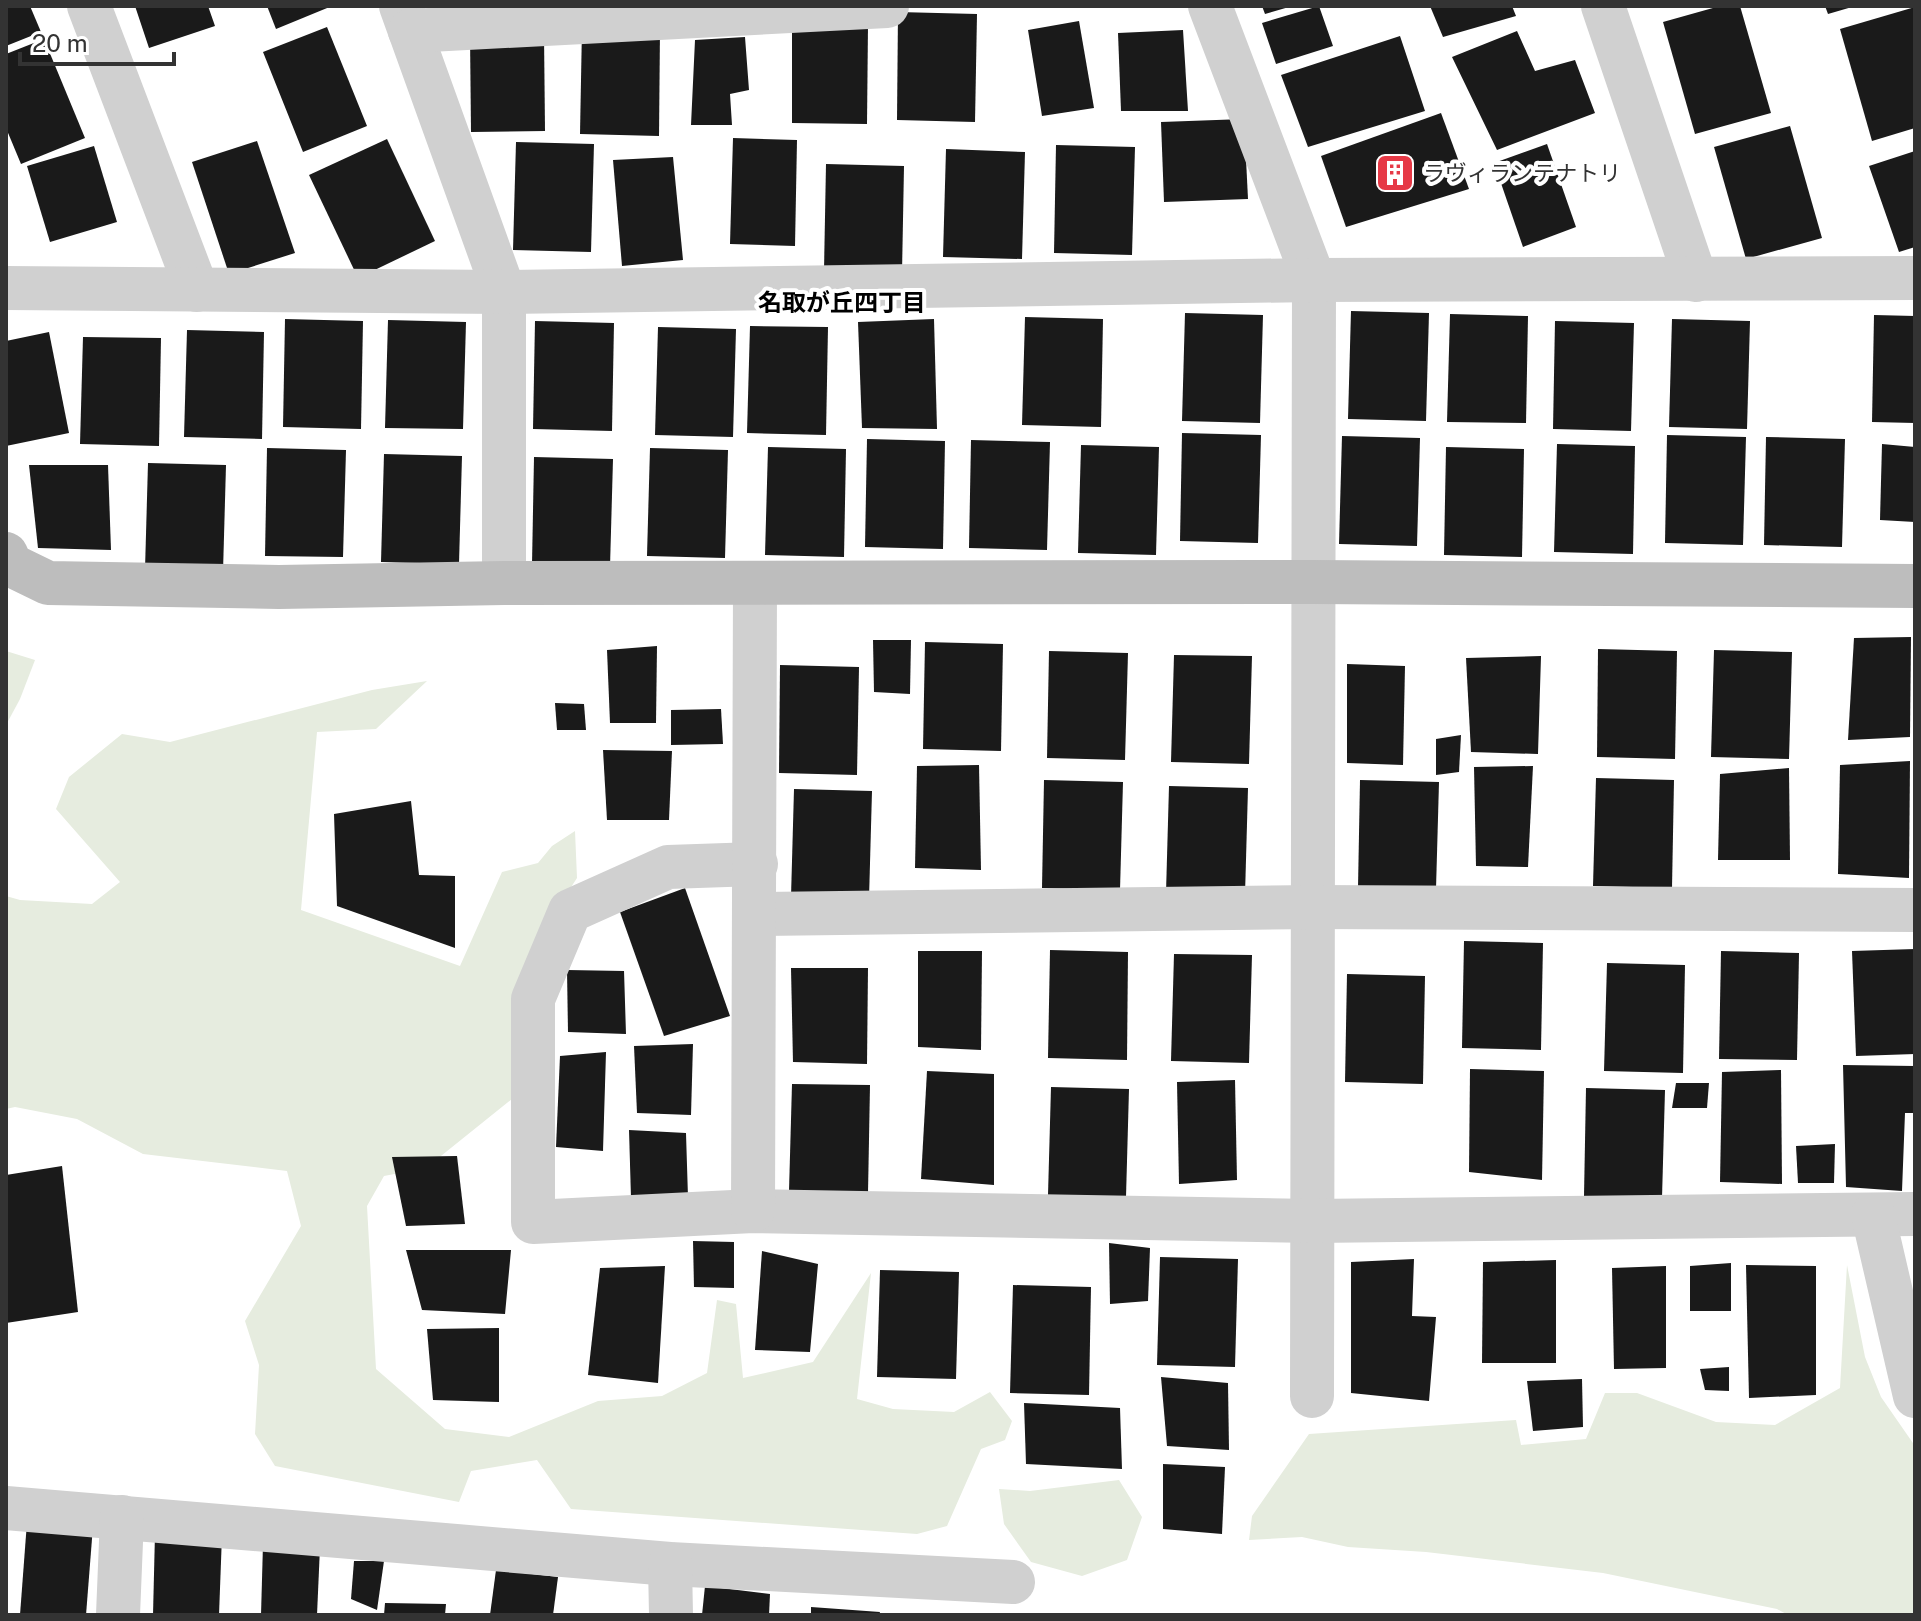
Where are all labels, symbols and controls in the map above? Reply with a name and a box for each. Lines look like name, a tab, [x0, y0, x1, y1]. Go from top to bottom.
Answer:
scale bar	[20, 16, 174, 66]
text: 20 m	[32, 29, 88, 57]
building icon: ラヴィランテナトリ	[1374, 152, 1416, 194]
place label: ラヴィランテナトリ	[1423, 160, 1621, 186]
district label: 名取が丘四丁目	[758, 288, 926, 316]

